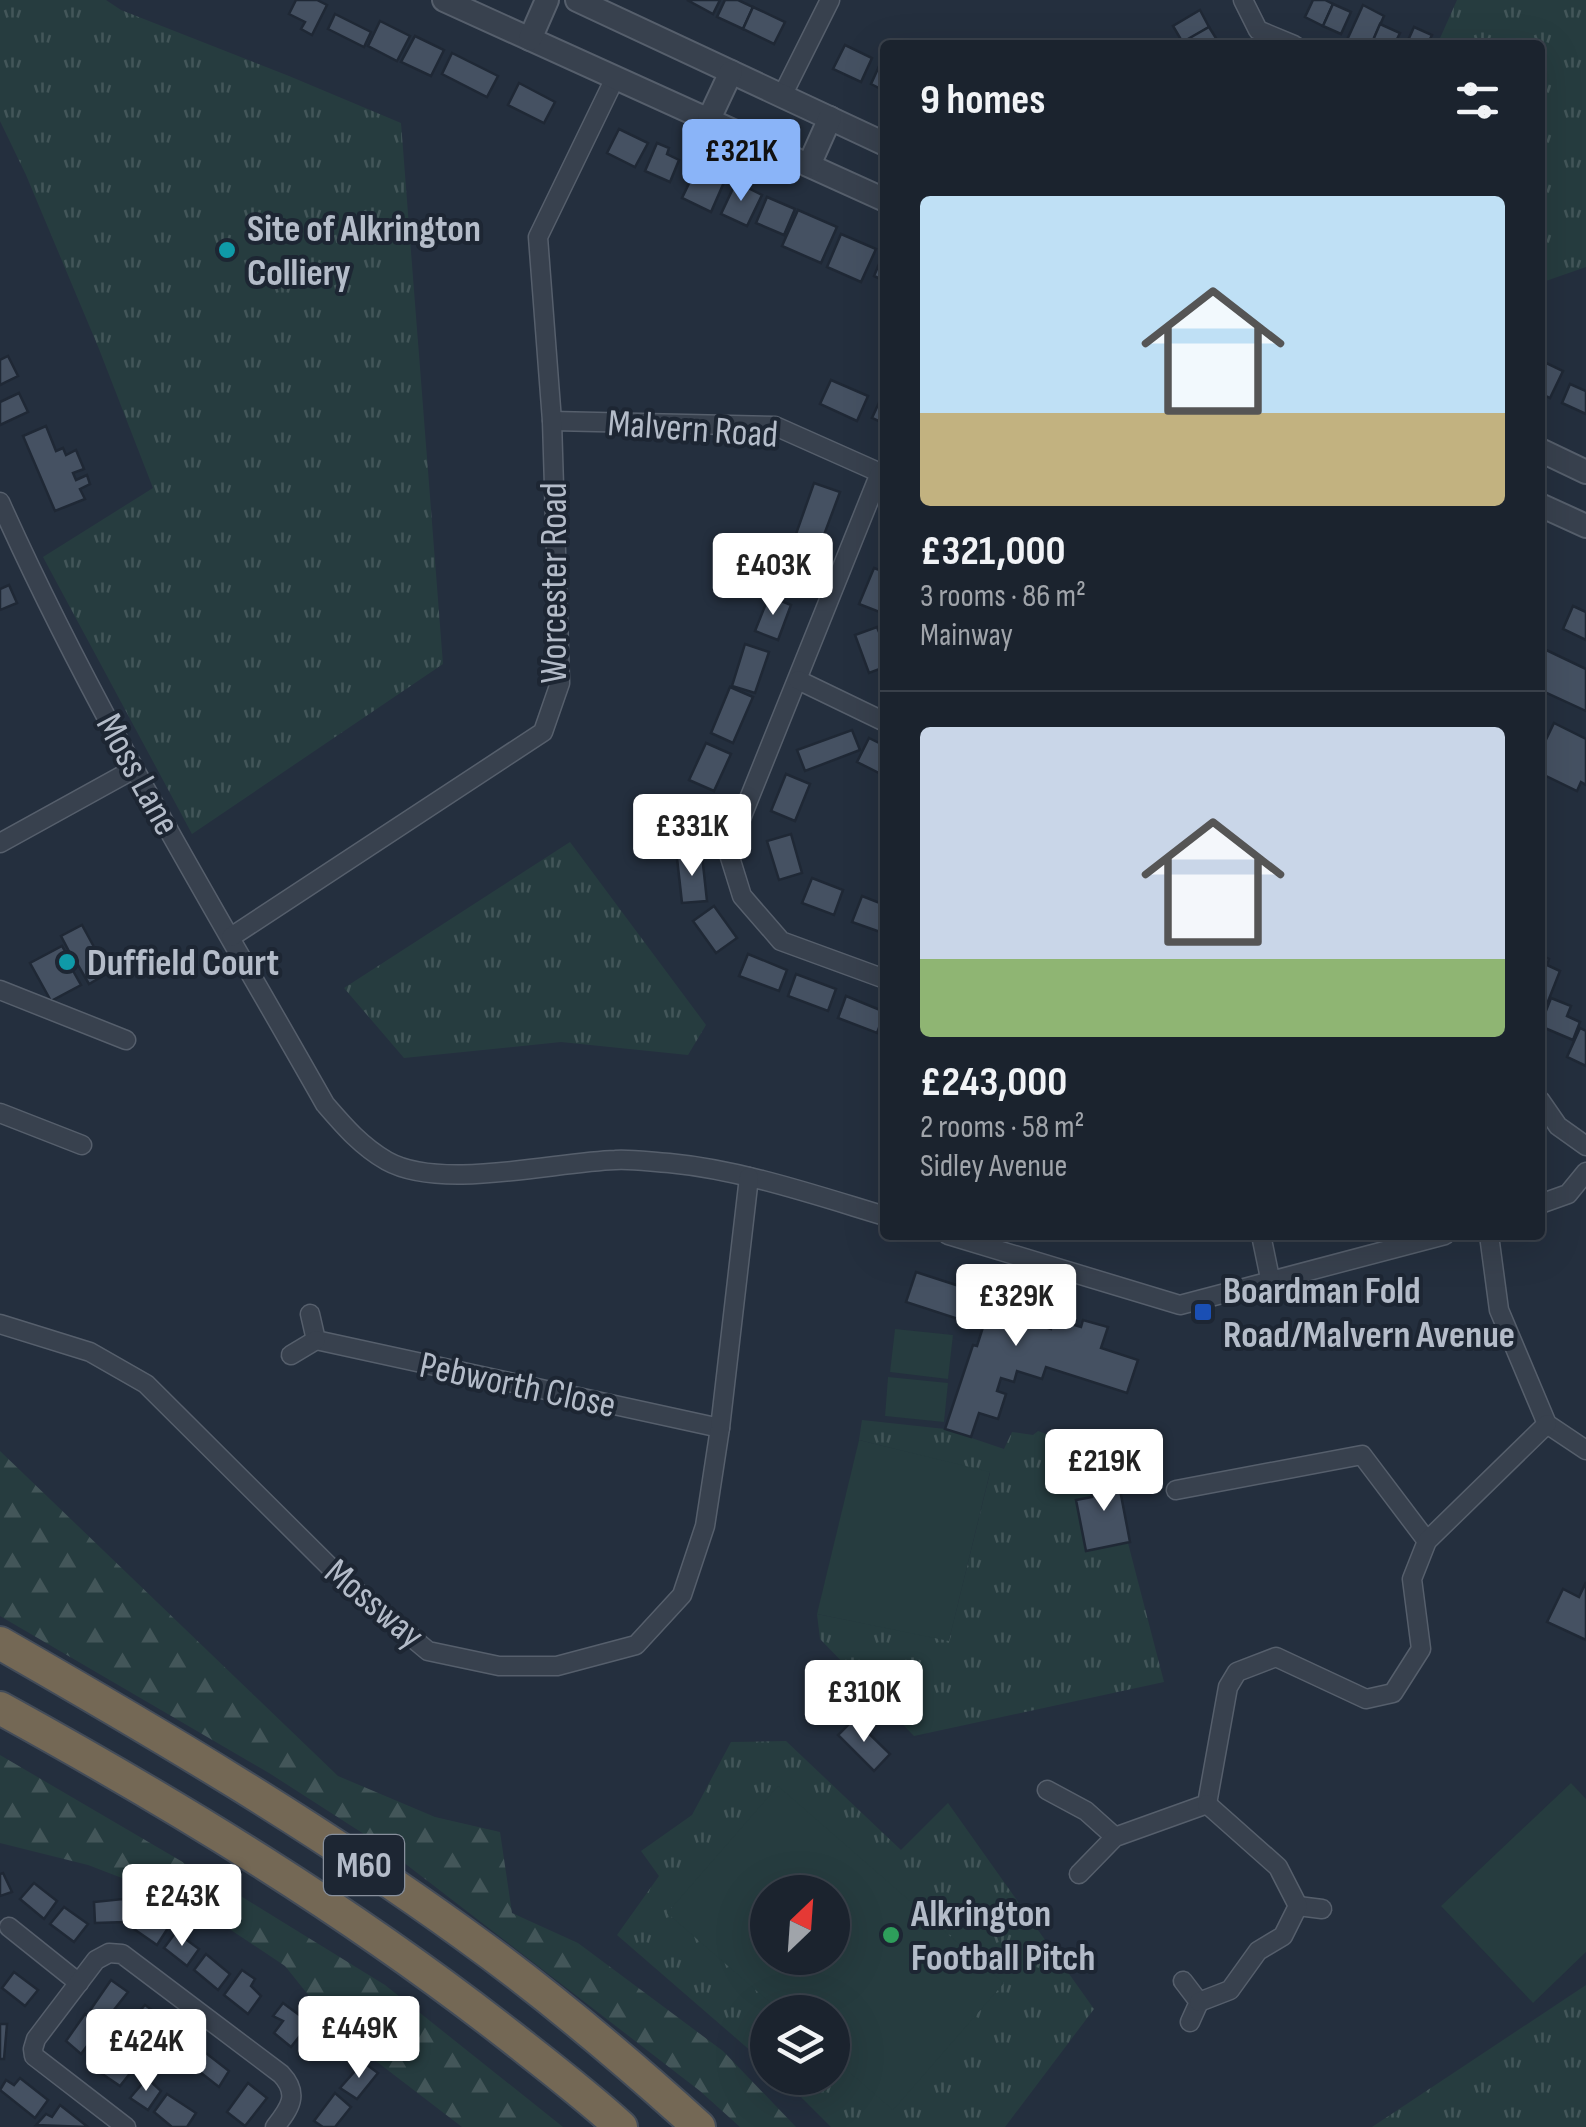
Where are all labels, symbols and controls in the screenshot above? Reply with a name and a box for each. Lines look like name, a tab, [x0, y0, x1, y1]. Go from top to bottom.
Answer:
icon: filters	[1450, 73, 1505, 128]
text: 9 homes	[920, 75, 1045, 126]
pin: £321K	[671, 119, 811, 204]
text: £321K	[704, 132, 778, 171]
place label: Site of Alkrington Colliery	[247, 207, 481, 296]
marker: Site of Alkrington Colliery	[216, 239, 238, 261]
icon: home	[1123, 261, 1303, 441]
street label: Malvern Road	[606, 401, 779, 458]
street label: Worcester Road	[532, 483, 577, 683]
text: £321,000	[920, 526, 1066, 577]
pin: £403K	[703, 533, 843, 618]
text: £403K	[735, 546, 811, 585]
text: 3 rooms · 86 m²	[920, 577, 1086, 616]
text: Mainway	[920, 616, 1013, 655]
street label: Moss Lane	[86, 706, 189, 843]
icon: home	[1123, 792, 1303, 972]
pin: £331K	[622, 794, 762, 879]
text: £331K	[655, 807, 729, 846]
place label: Duffield Court	[87, 941, 279, 986]
marker: Duffield Court	[56, 951, 78, 973]
text: £243,000	[920, 1057, 1067, 1108]
text: 2 rooms · 58 m²	[920, 1108, 1085, 1147]
text: Sidley Avenue	[920, 1147, 1067, 1186]
pin: £329K	[946, 1264, 1086, 1349]
place label: Boardman Fold Road/Malvern Avenue	[1223, 1269, 1515, 1358]
text: £329K	[978, 1277, 1054, 1316]
marker: Boardman Fold Road/Malvern Avenue	[1192, 1301, 1214, 1323]
street label: Pebworth Close	[416, 1343, 620, 1428]
pin: £219K	[1034, 1429, 1174, 1514]
text: £219K	[1067, 1442, 1141, 1481]
street label: Mossway	[315, 1550, 433, 1659]
pin: £310K	[794, 1660, 934, 1745]
text: £310K	[827, 1673, 901, 1712]
road number: M60	[324, 1835, 404, 1895]
pin: £243K	[112, 1864, 252, 1949]
north arrow	[750, 1875, 850, 1975]
map controls	[750, 1875, 850, 2095]
text: £243K	[144, 1877, 220, 1916]
place label: Alkrington Football Pitch	[910, 1892, 1095, 1981]
marker: Alkrington Football Pitch	[880, 1924, 902, 1946]
button: layers	[750, 1995, 850, 2095]
pin: £449K	[289, 1996, 429, 2081]
pin: £424K	[76, 2009, 216, 2094]
text: £449K	[320, 2009, 398, 2048]
text: £424K	[108, 2022, 184, 2061]

